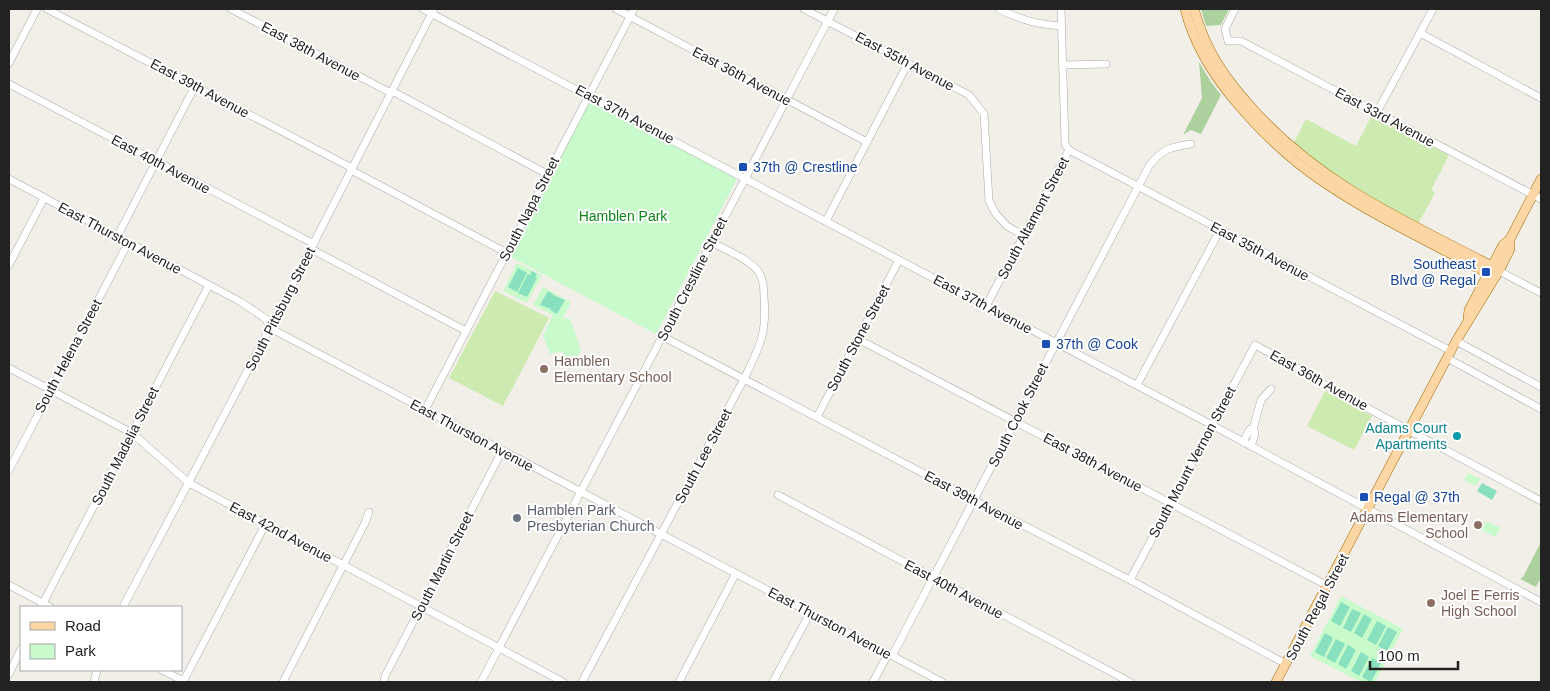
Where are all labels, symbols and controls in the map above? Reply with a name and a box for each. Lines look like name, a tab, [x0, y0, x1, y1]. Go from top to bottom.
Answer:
street label: East 38th Avenue	[259, 18, 363, 84]
street label: East 35th Avenue	[853, 28, 957, 94]
street label: East 36th Avenue	[690, 43, 794, 109]
street label: East 39th Avenue	[148, 55, 252, 121]
street label: East 37th Avenue	[573, 81, 677, 147]
street label: East 33rd Avenue	[1333, 84, 1438, 150]
street label: East 40th Avenue	[109, 131, 213, 197]
street label: South Napa Street	[496, 154, 562, 264]
street label: South Altamont Street	[994, 154, 1072, 282]
place label: 37th @ Crestline	[753, 159, 858, 175]
marker: 37th @ Crestline	[737, 161, 749, 173]
street label: East Thurston Avenue	[56, 199, 185, 277]
park label: Hamblen Park	[579, 208, 668, 224]
street label: South Crestline Street	[654, 214, 730, 344]
street label: East 35th Avenue	[1208, 218, 1312, 284]
street label: South Pittsburg Street	[242, 244, 318, 374]
place label: Southeast Blvd @ Regal	[1390, 256, 1476, 288]
marker: Southeast Blvd @ Regal	[1480, 266, 1492, 278]
street label: East 37th Avenue	[931, 271, 1035, 337]
street label: South Stone Street	[823, 282, 893, 394]
street label: South Helena Street	[31, 296, 105, 415]
place label: 37th @ Cook	[1056, 336, 1139, 352]
marker: 37th @ Cook	[1040, 338, 1052, 350]
street label: East 36th Avenue	[1267, 346, 1371, 414]
place label: Hamblen Elementary School	[554, 353, 672, 385]
street label: South Cook Street	[985, 360, 1051, 470]
marker: Hamblen Elementary School	[538, 363, 550, 375]
street label: South Madelia Street	[88, 384, 162, 508]
street label: South Mount Vernon Street	[1145, 384, 1239, 540]
street label: East Thurston Avenue	[408, 396, 537, 474]
street label: South Lee Street	[671, 406, 735, 506]
place label: Adams Court Apartments	[1365, 420, 1447, 452]
street label: East 38th Avenue	[1041, 429, 1145, 495]
marker: Adams Court Apartments	[1451, 430, 1463, 442]
street label: East 39th Avenue	[922, 467, 1026, 533]
place label: Regal @ 37th	[1374, 489, 1460, 505]
marker: Regal @ 37th	[1358, 491, 1370, 503]
street label: East 42nd Avenue	[227, 498, 335, 566]
place label: Hamblen Park Presbyterian Church	[527, 502, 655, 534]
street label: South Martin Street	[407, 509, 477, 623]
place label: Adams Elementary School	[1350, 509, 1468, 541]
marker: Hamblen Park Presbyterian Church	[511, 512, 523, 524]
marker: Adams Elementary School	[1472, 519, 1484, 531]
street label: South Regal Street	[1282, 551, 1352, 663]
street label: East 40th Avenue	[902, 556, 1006, 622]
street label: East Thurston Avenue	[766, 584, 895, 662]
place label: Joel E Ferris High School	[1441, 587, 1520, 619]
marker: Joel E Ferris High School	[1425, 597, 1437, 609]
legend	[20, 606, 182, 671]
text: Road	[65, 617, 101, 634]
scale bar	[1370, 638, 1458, 670]
text: Park	[65, 642, 96, 659]
text: 100 m	[1378, 647, 1420, 664]

